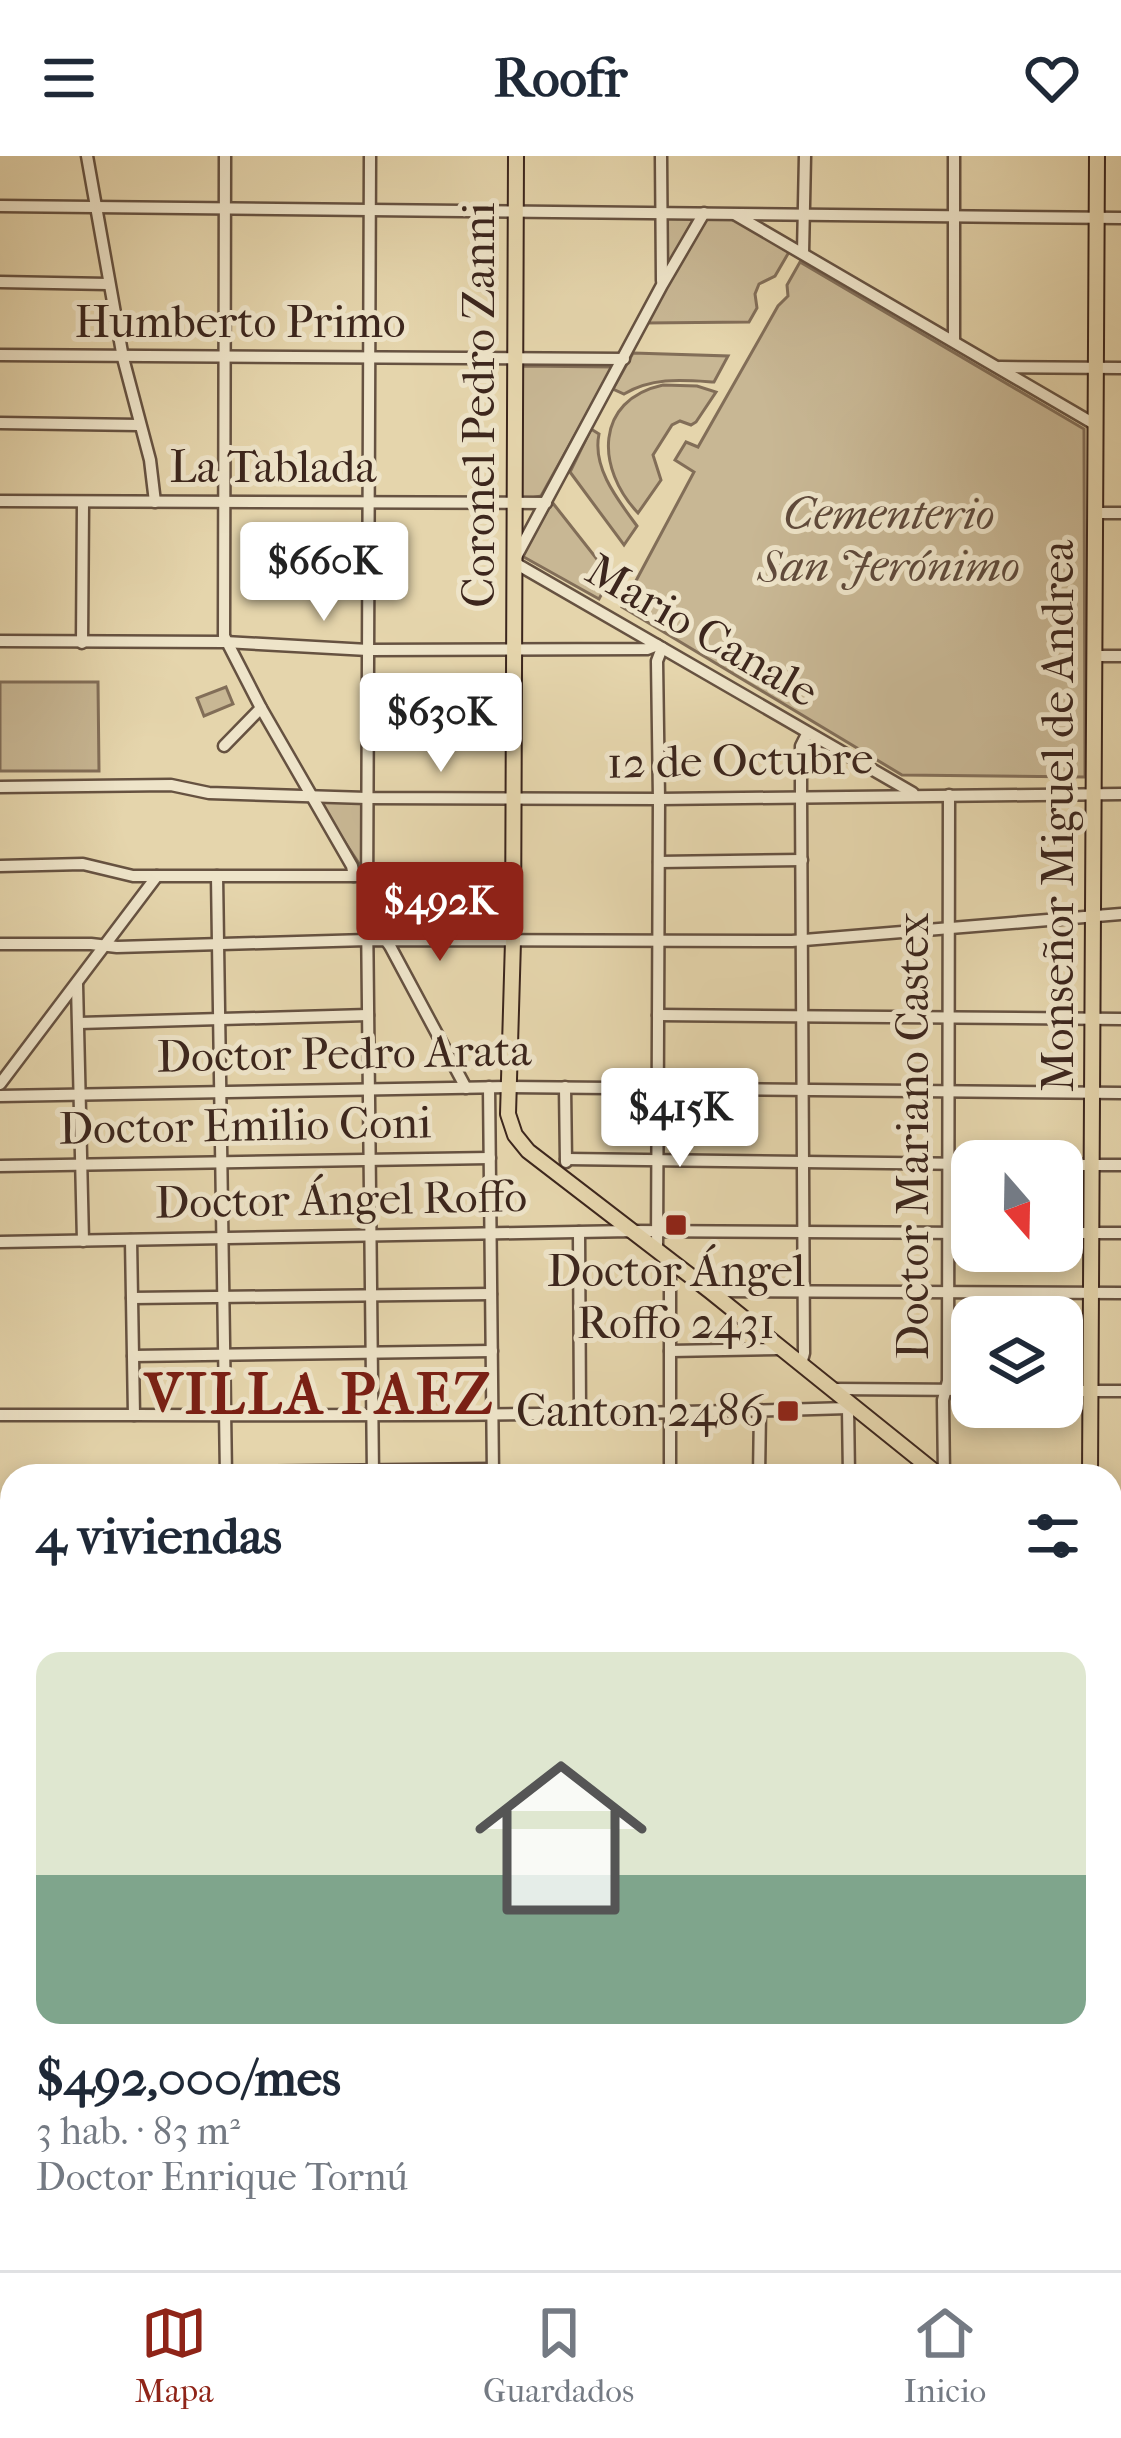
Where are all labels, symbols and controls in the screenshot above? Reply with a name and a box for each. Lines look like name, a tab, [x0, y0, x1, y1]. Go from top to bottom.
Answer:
icon: menu	[36, 45, 102, 111]
icon: heart	[1019, 45, 1085, 111]
text: Roofr	[494, 47, 627, 110]
street label: Coronel Pedro Zanni	[453, 202, 506, 608]
street label: Humberto Primo	[74, 296, 406, 349]
street label: La Tablada	[170, 441, 378, 494]
park label: Cementerio San Jerónimo	[757, 488, 1020, 593]
pin: $660K	[240, 522, 408, 624]
text: $660K	[267, 538, 381, 584]
street label: Monseñor Miguel de Andrea	[1032, 539, 1085, 1092]
street label: Mario Canale	[577, 543, 827, 719]
pin: $630K	[357, 673, 525, 775]
text: $630K	[387, 689, 495, 735]
street label: 12 de Octubre	[606, 732, 874, 790]
pin: $492K	[356, 862, 524, 964]
text: $492K	[383, 878, 497, 924]
street label: Doctor Mariano Castex	[887, 912, 940, 1360]
street label: Doctor Pedro Arata	[156, 1024, 533, 1084]
pin: $415K	[596, 1068, 764, 1170]
text: $415K	[628, 1084, 732, 1130]
street label: Doctor Emilio Coni	[58, 1096, 432, 1156]
north arrow	[951, 1140, 1083, 1272]
map controls	[951, 1140, 1083, 1428]
street label: Doctor Ángel Roffo	[155, 1169, 527, 1230]
marker: Doctor Ángel Roffo 2431	[663, 1212, 689, 1238]
place label: Doctor Ángel Roffo 2431	[547, 1244, 805, 1350]
button: layers	[951, 1296, 1083, 1428]
district label: VILLA PAEZ	[143, 1361, 495, 1428]
place label: Canton 2486	[516, 1385, 765, 1438]
marker: Canton 2486	[775, 1398, 801, 1424]
icon: filters	[1020, 1503, 1086, 1569]
text: 4 viviendas	[36, 1506, 282, 1566]
icon: home	[453, 1730, 669, 1946]
text: $492,000/mes	[36, 2048, 341, 2108]
text: 3 hab. · 83 m²	[36, 2108, 240, 2154]
text: Doctor Enrique Tornú	[36, 2154, 408, 2200]
tab: Mapa	[135, 2300, 213, 2411]
tab: Guardados	[483, 2300, 634, 2411]
tab: Inicio	[904, 2300, 986, 2411]

